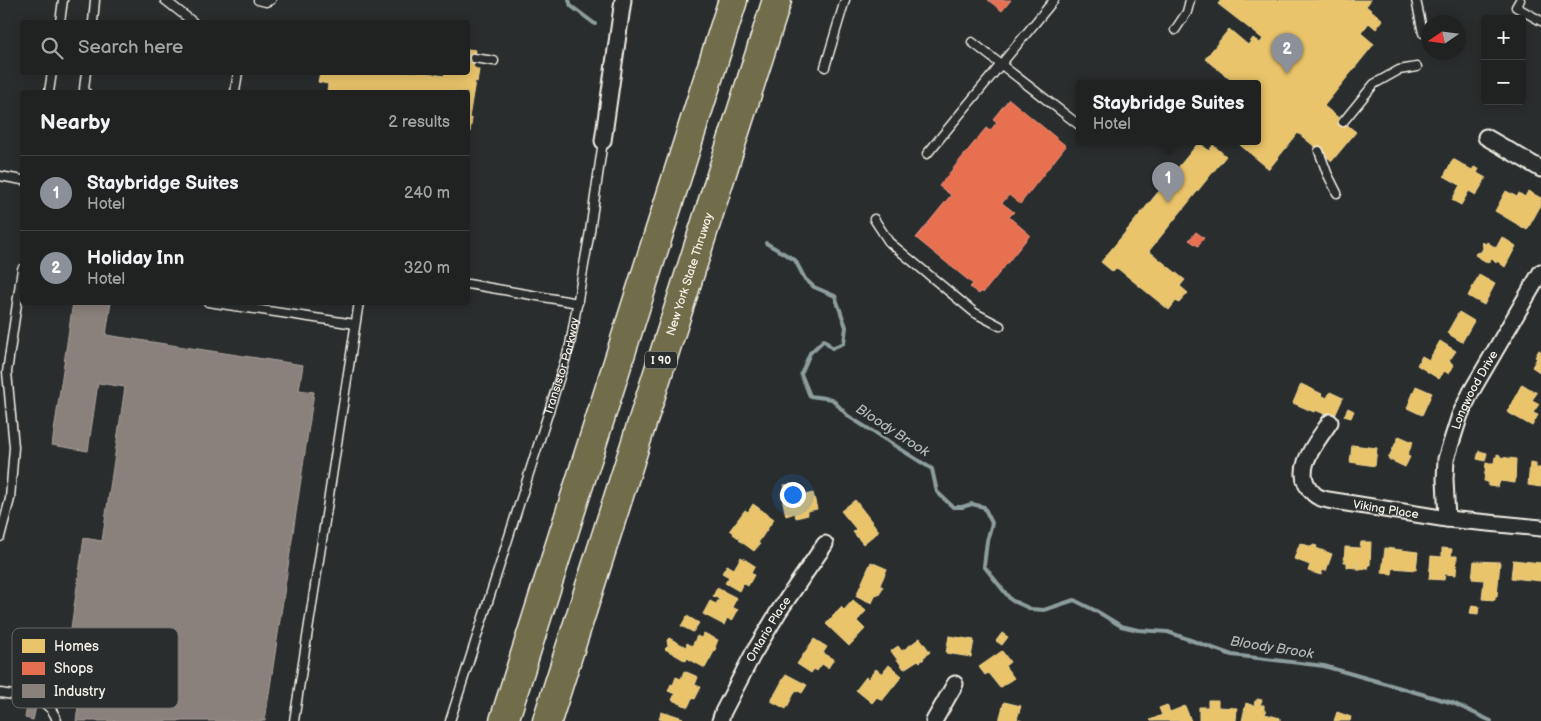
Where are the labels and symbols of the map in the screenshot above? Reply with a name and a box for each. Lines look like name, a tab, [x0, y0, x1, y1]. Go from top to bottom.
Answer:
north arrow	[1421, 15, 1466, 60]
pin: 2	[1271, 33, 1303, 74]
pin: 1	[1152, 162, 1184, 203]
street label: New York State Thruway	[663, 210, 717, 338]
street label: Transistor Parkway	[541, 316, 583, 417]
street label: Longwood Drive	[1449, 348, 1501, 432]
road number: I 90	[645, 352, 677, 368]
water label: Bloody Brook	[853, 400, 934, 461]
your location	[780, 482, 806, 508]
street label: Viking Place	[1352, 497, 1420, 522]
street label: Ontario Place	[743, 594, 795, 664]
legend	[12, 628, 178, 708]
water label: Bloody Brook	[1229, 633, 1316, 663]
text: Homes	[54, 638, 99, 655]
text: Shops	[54, 660, 93, 677]
text: Industry	[54, 683, 106, 700]

